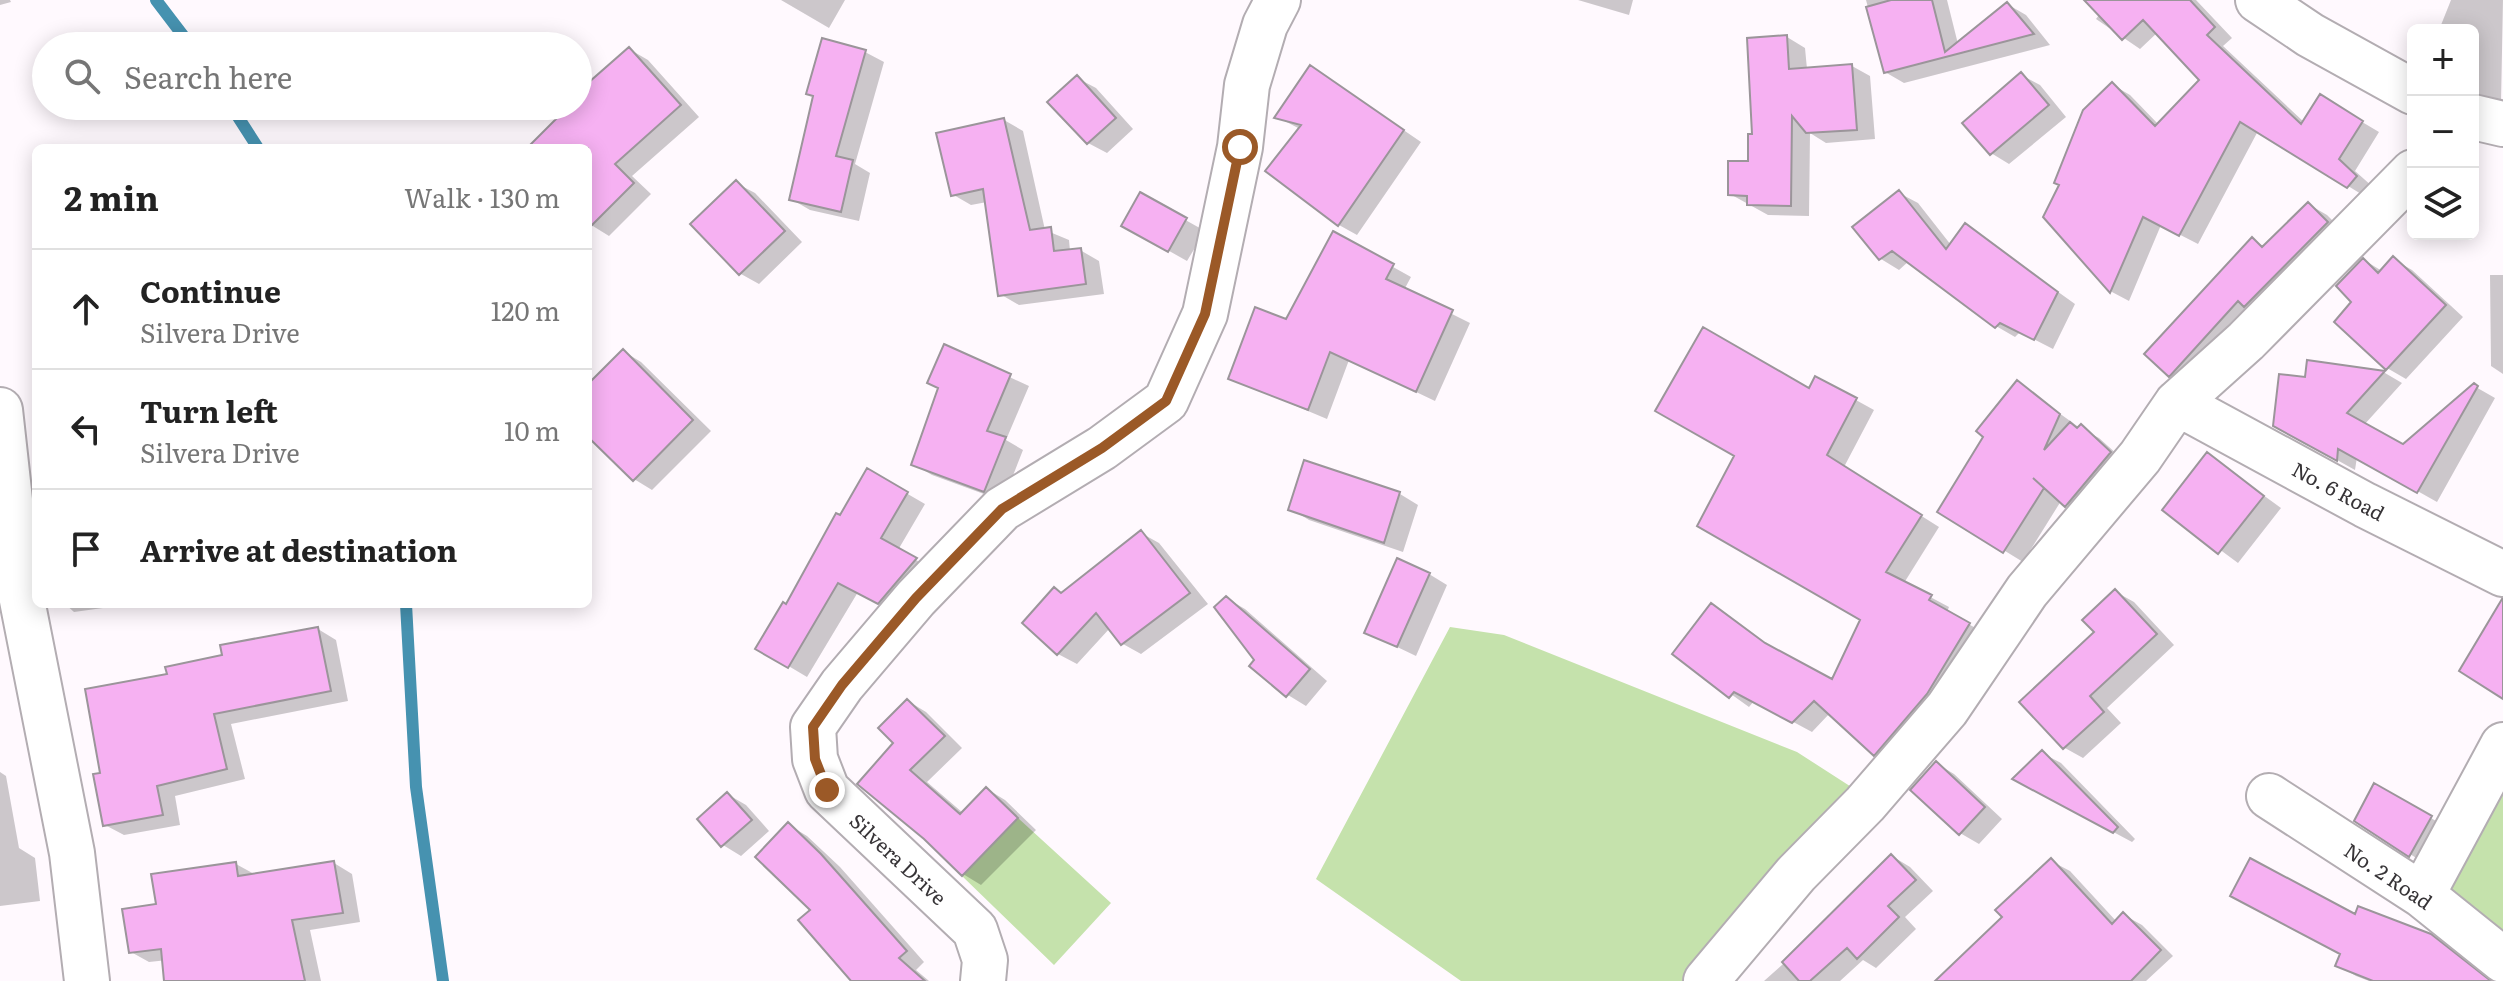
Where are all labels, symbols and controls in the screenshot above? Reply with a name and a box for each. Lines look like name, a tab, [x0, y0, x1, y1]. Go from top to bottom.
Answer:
map controls	[2407, 24, 2479, 240]
button: +	[2407, 24, 2479, 96]
search box	[32, 32, 592, 120]
icon: search	[60, 54, 104, 98]
text: Search here	[124, 54, 292, 98]
button: −	[2407, 96, 2479, 168]
route start	[1222, 129, 1258, 165]
button: layers	[2407, 168, 2479, 240]
text: 2 min	[64, 171, 159, 221]
text: Walk · 130 m	[404, 177, 560, 216]
text: Continue	[140, 268, 281, 312]
icon: ahead	[64, 287, 108, 331]
text: 120 m	[491, 290, 560, 329]
text: Silvera Drive	[140, 312, 300, 351]
text: Turn left	[140, 388, 278, 432]
icon: left	[64, 407, 108, 451]
text: 10 m	[504, 410, 560, 449]
text: Silvera Drive	[140, 432, 300, 471]
street label: No. 6 Road	[2287, 453, 2391, 527]
icon: arrive	[64, 527, 108, 571]
text: Arrive at destination	[140, 527, 457, 571]
route end	[809, 772, 845, 808]
street label: Silvera Drive	[844, 805, 954, 911]
street label: No. 2 Road	[2339, 834, 2439, 916]

